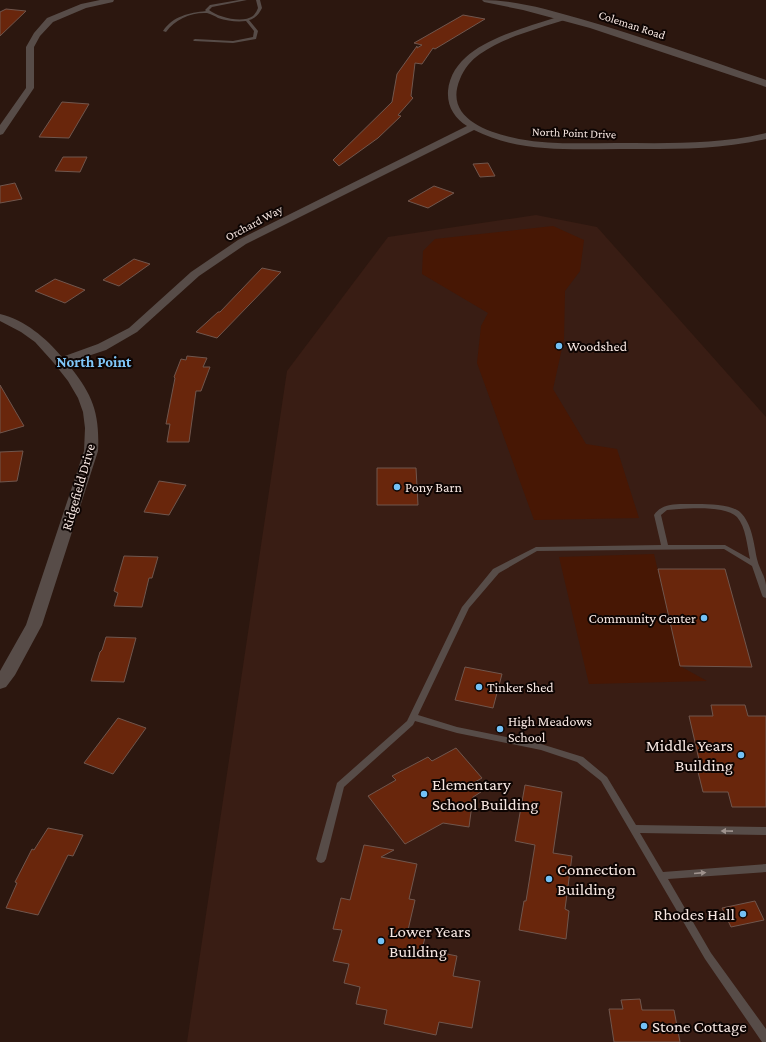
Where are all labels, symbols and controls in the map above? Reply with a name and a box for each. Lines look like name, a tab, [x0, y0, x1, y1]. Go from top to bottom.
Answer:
street label: Coleman Road	[597, 8, 668, 43]
street label: North Point Drive	[532, 125, 616, 141]
street label: Orchard Way	[223, 202, 286, 244]
place label: Woodshed	[567, 338, 628, 354]
marker: Woodshed	[554, 341, 564, 351]
district label: North Point	[57, 354, 132, 370]
street label: Ridgefield Drive	[58, 442, 98, 532]
place label: Pony Barn	[405, 479, 462, 495]
marker: Pony Barn	[392, 482, 402, 492]
place label: Community Center	[589, 610, 696, 626]
marker: Community Center	[699, 613, 709, 623]
place label: Tinker Shed	[487, 679, 554, 695]
marker: Tinker Shed	[474, 682, 484, 692]
place label: High Meadows School	[508, 713, 592, 745]
marker: High Meadows School	[495, 724, 505, 734]
place label: Middle Years Building	[646, 736, 733, 775]
marker: Middle Years Building	[736, 750, 746, 760]
place label: Elementary School Building	[432, 775, 539, 814]
marker: Elementary School Building	[419, 789, 429, 799]
one-way arrow	[721, 827, 733, 834]
place label: Connection Building	[557, 860, 636, 899]
one-way arrow	[694, 870, 706, 876]
marker: Connection Building	[544, 874, 554, 884]
place label: Rhodes Hall	[654, 905, 736, 924]
marker: Rhodes Hall	[738, 909, 748, 919]
place label: Lower Years Building	[389, 922, 471, 961]
marker: Lower Years Building	[376, 936, 386, 946]
place label: Stone Cottage	[652, 1017, 747, 1036]
marker: Stone Cottage	[639, 1021, 649, 1031]

